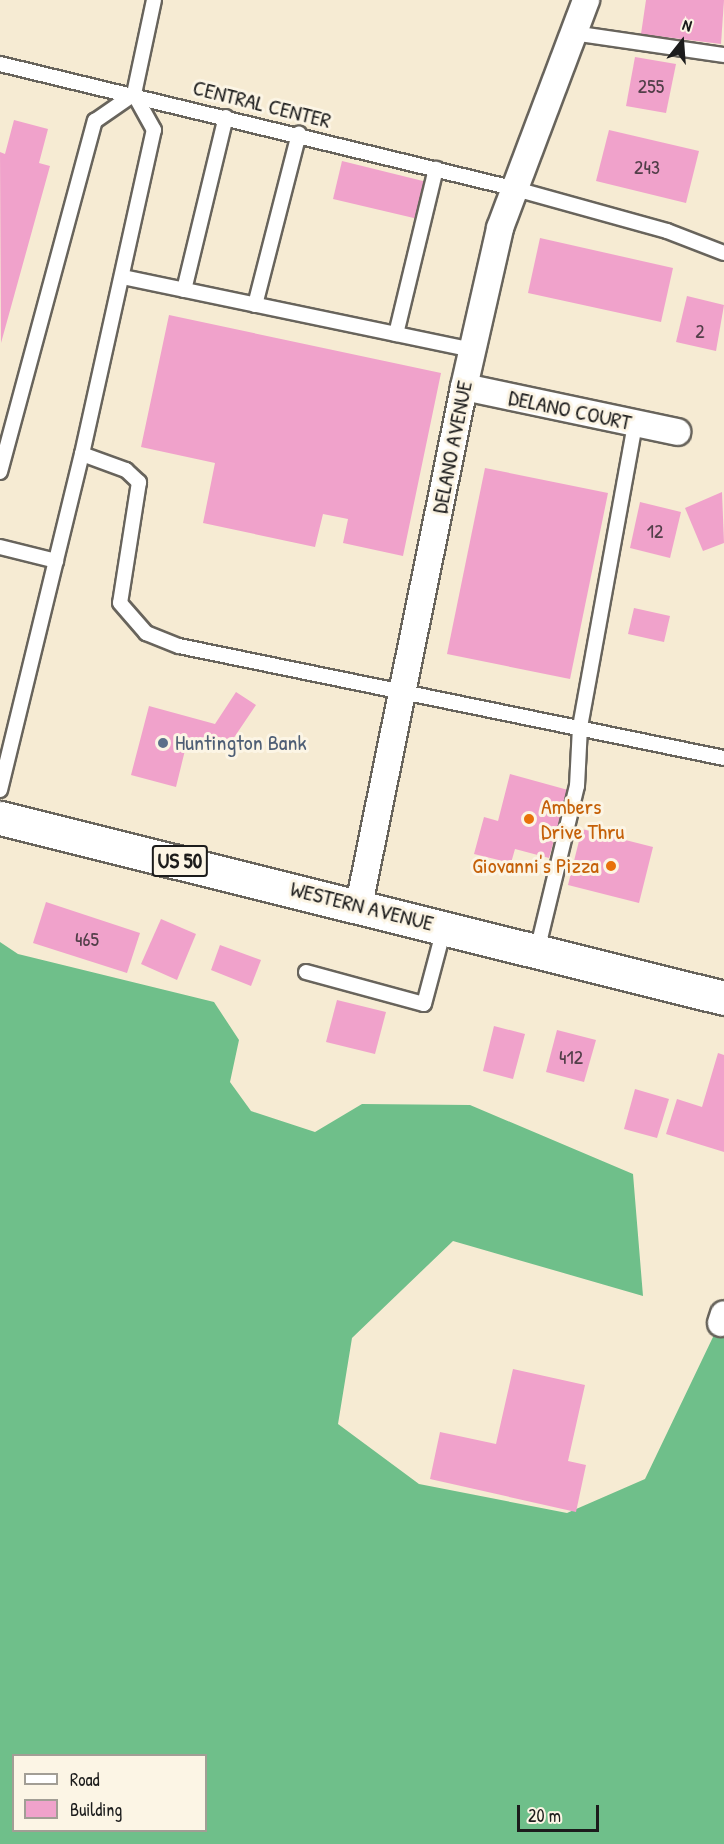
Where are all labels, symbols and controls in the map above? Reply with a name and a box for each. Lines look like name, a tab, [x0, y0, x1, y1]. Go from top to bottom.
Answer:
north arrow	[652, 12, 712, 72]
text: N	[680, 13, 695, 37]
house number: 255	[638, 73, 664, 97]
street label: CENTRAL CENTER	[190, 74, 334, 134]
house number: 243	[634, 154, 660, 178]
house number: 2	[695, 318, 705, 342]
street label: DELANO AVENUE	[426, 378, 478, 516]
street label: DELANO COURT	[506, 384, 634, 436]
house number: 12	[647, 518, 663, 542]
place label: Huntington Bank	[175, 730, 307, 756]
marker: Huntington Bank	[156, 736, 170, 750]
place label: Ambers Drive Thru	[541, 793, 624, 844]
marker: Ambers Drive Thru	[522, 812, 536, 826]
road number: US 50	[152, 843, 208, 879]
place label: Giovanni's Pizza	[472, 853, 599, 879]
marker: Giovanni's Pizza	[604, 859, 618, 873]
street label: WESTERN AVENUE	[288, 875, 436, 937]
house number: 465	[75, 926, 99, 950]
house number: 412	[559, 1044, 583, 1068]
legend	[12, 1754, 207, 1832]
text: Road	[70, 1767, 100, 1792]
scale bar	[520, 1793, 602, 1831]
text: Building	[70, 1797, 122, 1822]
text: 20 m	[528, 1803, 561, 1828]

